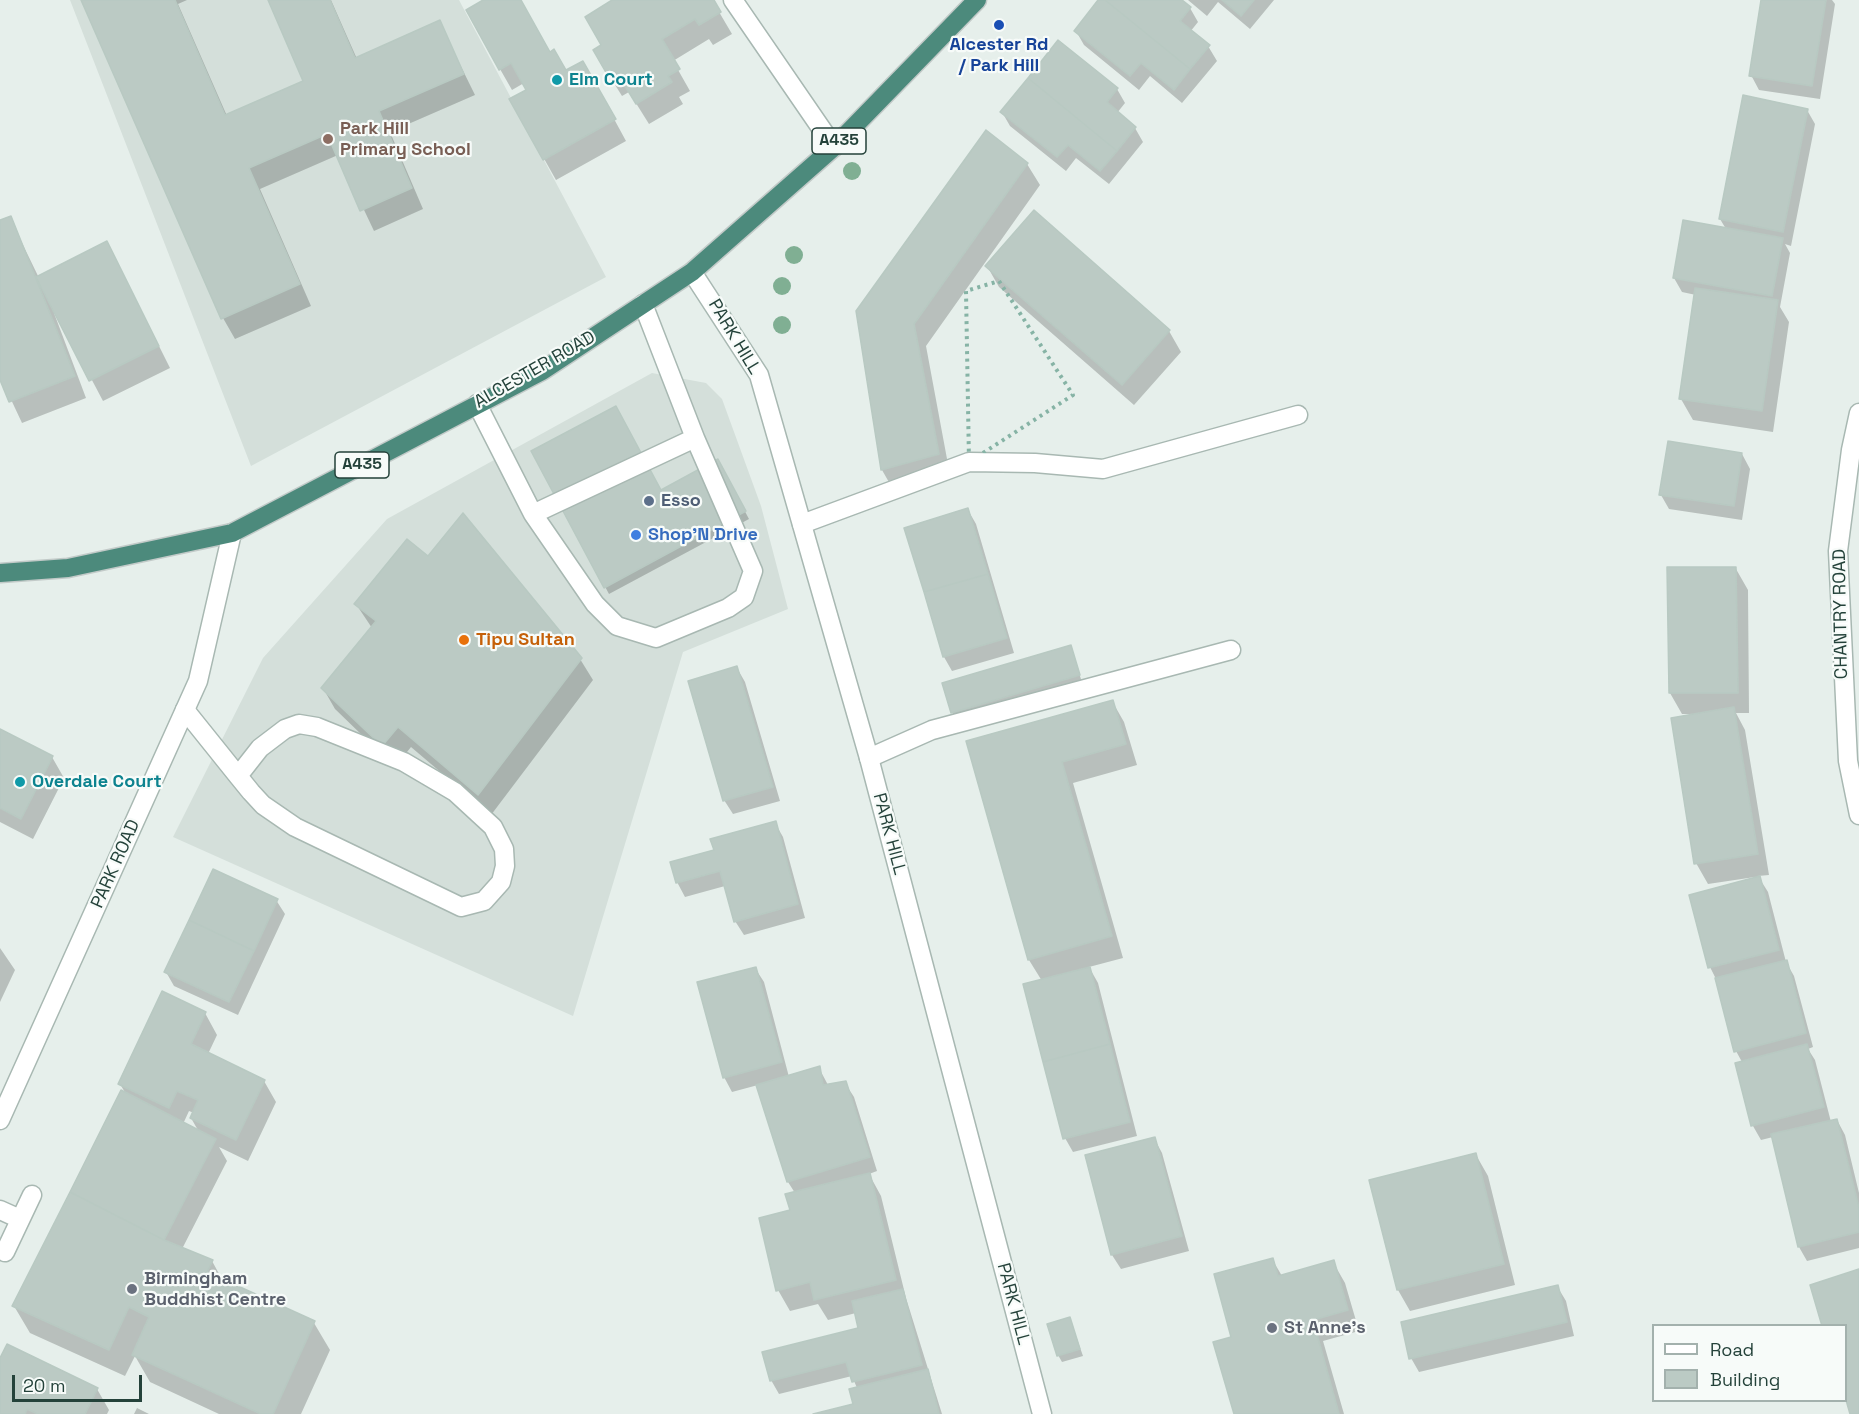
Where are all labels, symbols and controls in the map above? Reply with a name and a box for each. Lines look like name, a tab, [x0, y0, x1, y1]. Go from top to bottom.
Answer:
marker: Alcester Rd / Park Hill	[992, 18, 1006, 32]
place label: Alcester Rd / Park Hill	[949, 34, 1049, 76]
place label: Elm Court	[569, 69, 653, 91]
marker: Elm Court	[550, 73, 564, 87]
place label: Park Hill Primary School	[340, 118, 471, 160]
road number: A435	[812, 128, 866, 154]
marker: Park Hill Primary School	[321, 132, 335, 146]
street label: PARK HILL	[703, 295, 765, 379]
street label: ALCESTER ROAD	[471, 327, 599, 413]
road number: A435	[335, 452, 389, 478]
place label: Esso	[661, 490, 701, 512]
marker: Esso	[642, 494, 656, 508]
place label: Shop'N Drive	[648, 524, 758, 546]
marker: Shop'N Drive	[629, 528, 643, 542]
street label: CHANTRY ROAD	[1829, 549, 1853, 679]
place label: Tipu Sultan	[476, 629, 575, 651]
marker: Tipu Sultan	[457, 633, 471, 647]
place label: Overdale Court	[32, 771, 162, 793]
marker: Overdale Court	[13, 775, 27, 789]
street label: PARK HILL	[868, 791, 910, 877]
street label: PARK ROAD	[87, 816, 145, 912]
street label: PARK HILL	[992, 1261, 1034, 1347]
place label: Birmingham Buddhist Centre	[144, 1268, 286, 1310]
marker: Birmingham Buddhist Centre	[125, 1282, 139, 1296]
place label: St Anne's	[1284, 1317, 1366, 1339]
marker: St Anne's	[1265, 1321, 1279, 1335]
legend	[1652, 1324, 1847, 1402]
text: Road	[1710, 1338, 1754, 1361]
scale bar	[15, 1363, 146, 1401]
text: Building	[1710, 1368, 1780, 1391]
text: 20 m	[23, 1374, 66, 1397]

